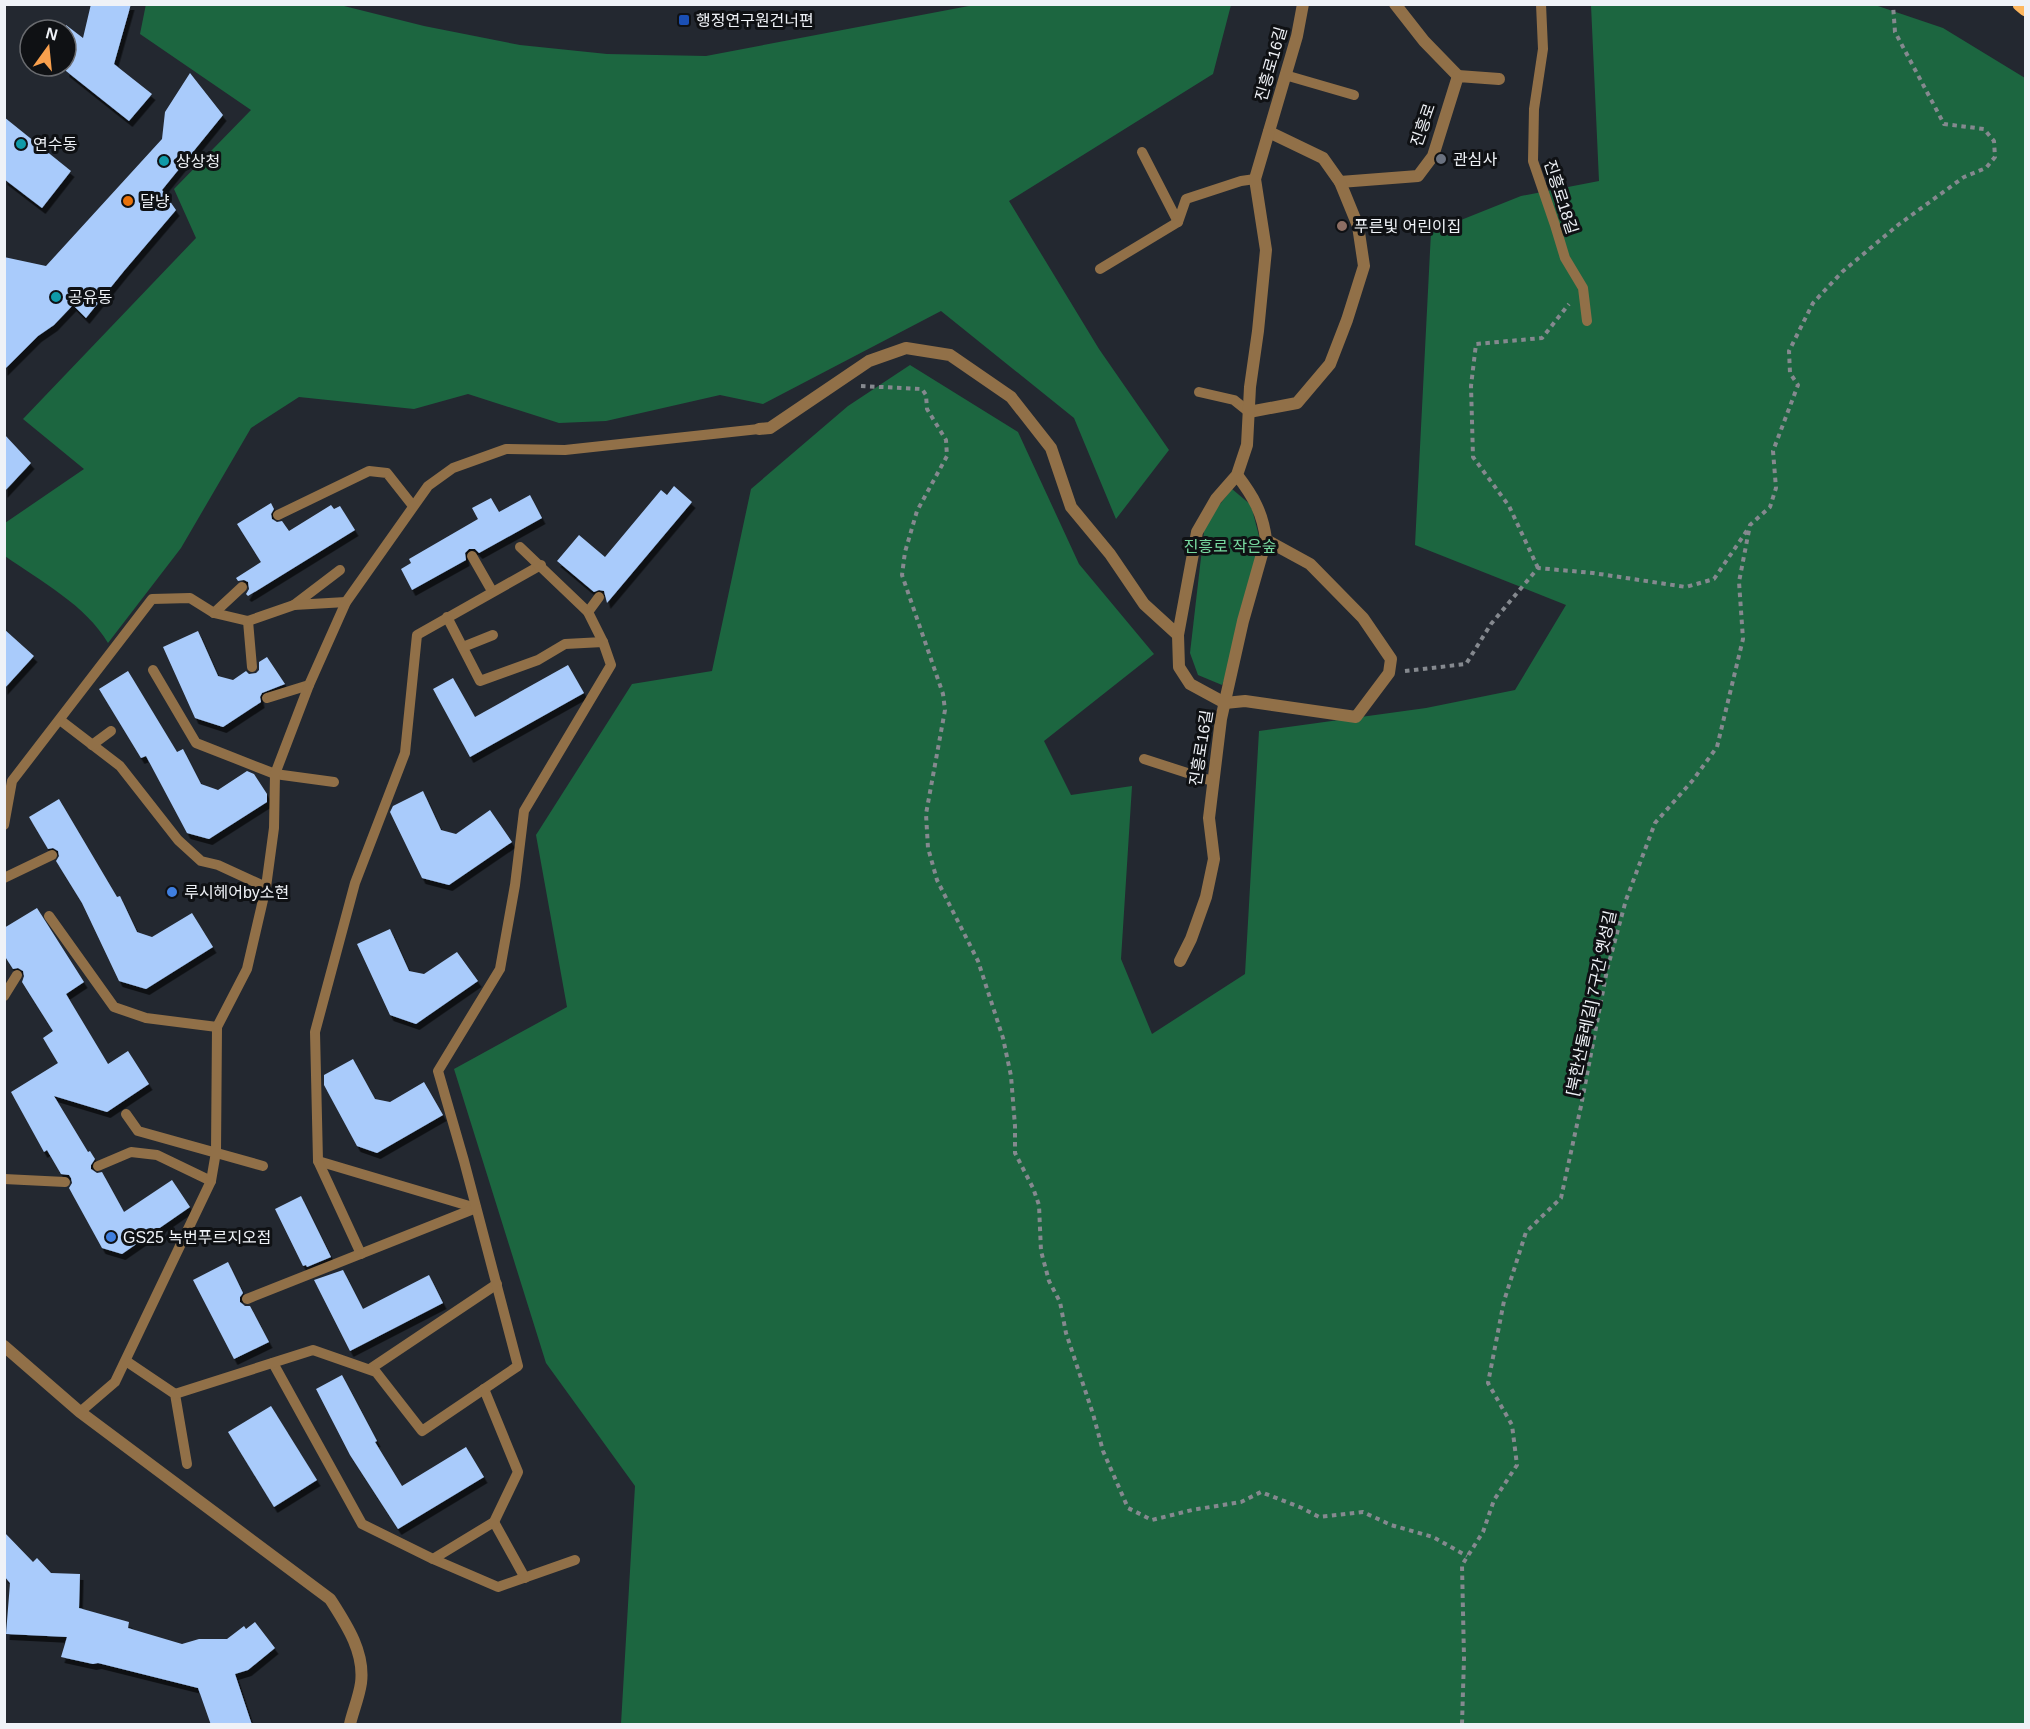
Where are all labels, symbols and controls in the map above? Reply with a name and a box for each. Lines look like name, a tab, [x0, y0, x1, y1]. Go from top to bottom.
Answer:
place label: 행정연구원건너편	[696, 12, 814, 29]
marker: 행정연구원건너편	[677, 13, 691, 27]
north arrow	[18, 18, 78, 78]
text: N	[44, 24, 60, 44]
street label: 진흥로16길	[1252, 25, 1290, 103]
street label: 진흥로	[1408, 101, 1438, 149]
place label: 연수동	[33, 136, 77, 153]
marker: 연수동	[14, 137, 28, 151]
place label: 관심사	[1453, 151, 1497, 168]
marker: 관심사	[1434, 152, 1448, 166]
place label: 상상청	[176, 153, 220, 170]
marker: 상상청	[157, 154, 171, 168]
street label: 진흥로18길	[1541, 158, 1581, 236]
place label: 달냥	[140, 193, 170, 210]
marker: 달냥	[121, 194, 135, 208]
place label: 푸른빛 어린이집	[1354, 218, 1462, 235]
marker: 푸른빛 어린이집	[1335, 219, 1349, 233]
place label: 공유동	[68, 289, 112, 306]
marker: 공유동	[49, 290, 63, 304]
park label: 진흥로 작은숲	[1184, 538, 1276, 555]
street label: 진흥로16길	[1187, 709, 1215, 787]
place label: 루시헤어by소현	[184, 884, 289, 901]
marker: 루시헤어by소현	[165, 885, 179, 899]
street label: [북한산둘레길] 7구간 옛성길	[1563, 909, 1619, 1097]
place label: GS25 녹번푸르지오점	[123, 1229, 271, 1246]
marker: GS25 녹번푸르지오점	[104, 1230, 118, 1244]

